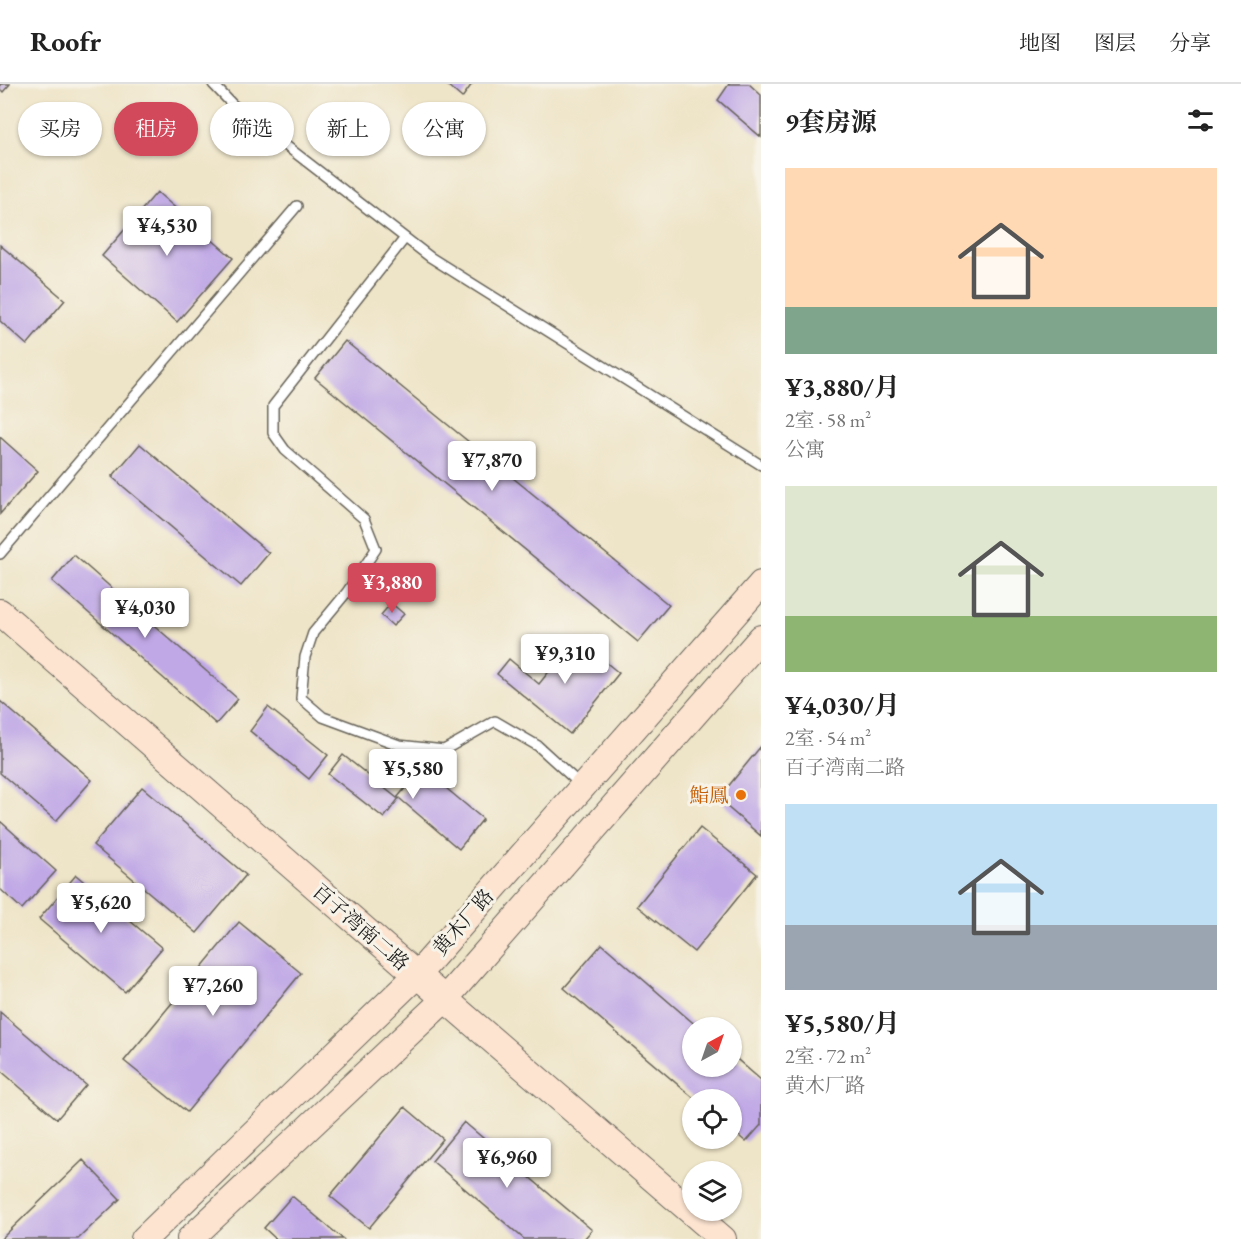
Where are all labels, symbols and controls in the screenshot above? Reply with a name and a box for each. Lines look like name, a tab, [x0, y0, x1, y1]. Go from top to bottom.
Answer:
text: Roofr	[30, 23, 101, 59]
text: 地图	[1019, 29, 1061, 56]
text: 图层	[1094, 29, 1136, 56]
text: 分享	[1169, 29, 1211, 56]
chip: 买房	[18, 102, 102, 156]
chip: 租房	[114, 102, 198, 156]
chip: 筛选	[210, 102, 294, 156]
chip: 新上	[306, 102, 390, 156]
chip: 公寓	[402, 102, 486, 156]
icon: filters	[1184, 104, 1217, 137]
text: 9套房源	[785, 105, 877, 139]
pin: ¥4,530	[118, 206, 216, 257]
icon: home	[947, 207, 1055, 315]
text: ¥4,530	[137, 212, 197, 238]
text: ¥3,880/月	[785, 370, 900, 404]
text: 2室 · 58 m²	[785, 407, 871, 433]
text: 公寓	[785, 436, 825, 462]
pin: ¥7,870	[443, 441, 541, 492]
text: ¥7,870	[462, 447, 522, 473]
icon: home	[947, 525, 1055, 633]
pin: ¥3,880	[343, 563, 441, 614]
text: ¥3,880	[362, 569, 422, 595]
pin: ¥4,030	[96, 588, 194, 639]
text: ¥4,030	[115, 594, 175, 620]
pin: ¥9,310	[516, 634, 614, 685]
text: ¥9,310	[535, 640, 595, 666]
text: ¥4,030/月	[785, 688, 900, 722]
text: 2室 · 54 m²	[785, 725, 871, 751]
pin: ¥5,580	[364, 749, 462, 800]
text: 百子湾南二路	[785, 754, 905, 780]
text: ¥5,580	[383, 755, 443, 781]
place label: 鮨鳳	[689, 782, 729, 808]
marker: 鮨鳳	[734, 788, 748, 802]
icon: home	[947, 843, 1055, 951]
street label: 百子湾南二路	[307, 878, 415, 976]
pin: ¥5,620	[52, 883, 150, 934]
street label: 黄木厂路	[427, 883, 499, 961]
text: ¥5,620	[71, 889, 131, 915]
pin: ¥7,260	[164, 966, 262, 1017]
text: ¥7,260	[183, 972, 243, 998]
text: ¥5,580/月	[785, 1006, 900, 1040]
north arrow	[682, 1017, 742, 1077]
map controls	[682, 1017, 742, 1221]
text: 2室 · 72 m²	[785, 1043, 871, 1069]
text: 黄木厂路	[785, 1072, 865, 1098]
button: locate	[682, 1089, 742, 1149]
pin: ¥6,960	[458, 1138, 556, 1189]
text: ¥6,960	[477, 1144, 537, 1170]
button: layers	[682, 1161, 742, 1221]

